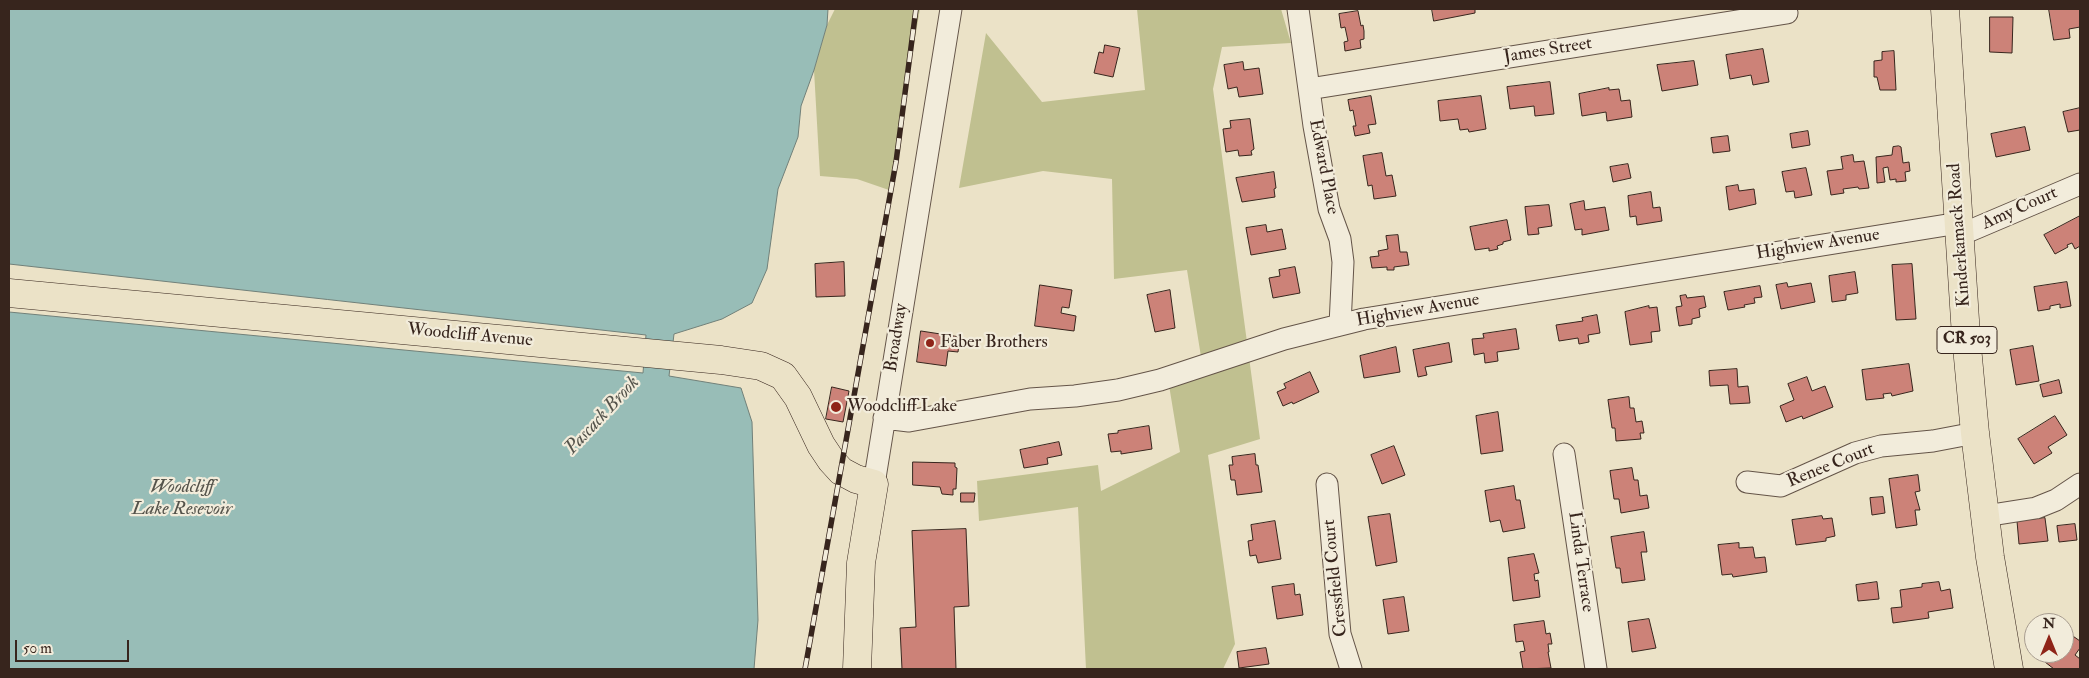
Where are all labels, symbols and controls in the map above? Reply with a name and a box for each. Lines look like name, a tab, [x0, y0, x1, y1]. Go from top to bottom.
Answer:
street label: James Street	[1502, 33, 1594, 69]
street label: Edward Place	[1303, 117, 1343, 217]
street label: Kinderkamack Road	[1944, 162, 1976, 308]
street label: Amy Court	[1979, 183, 2061, 235]
street label: Highview Avenue	[1755, 225, 1881, 265]
street label: Highview Avenue	[1355, 290, 1481, 332]
street label: Broadway	[881, 302, 913, 374]
street label: Woodcliff Avenue	[406, 320, 534, 352]
road number: CR 503	[1937, 326, 1997, 354]
place label: Faber Brothers	[940, 332, 1048, 354]
marker: Faber Brothers	[924, 337, 936, 349]
water label: Pascack Brook	[561, 372, 645, 460]
place label: Woodcliff Lake	[847, 396, 957, 418]
marker: Woodcliff Lake	[829, 400, 843, 414]
street label: Renee Court	[1784, 439, 1878, 493]
water label: Woodcliff Lake Resevoir	[132, 477, 232, 521]
street label: Linda Terrace	[1562, 510, 1598, 614]
street label: Cressfield Court	[1319, 518, 1353, 638]
north arrow	[2024, 613, 2074, 663]
text: N	[2043, 615, 2055, 632]
scale bar	[18, 630, 131, 662]
text: 50 m	[23, 639, 52, 658]

